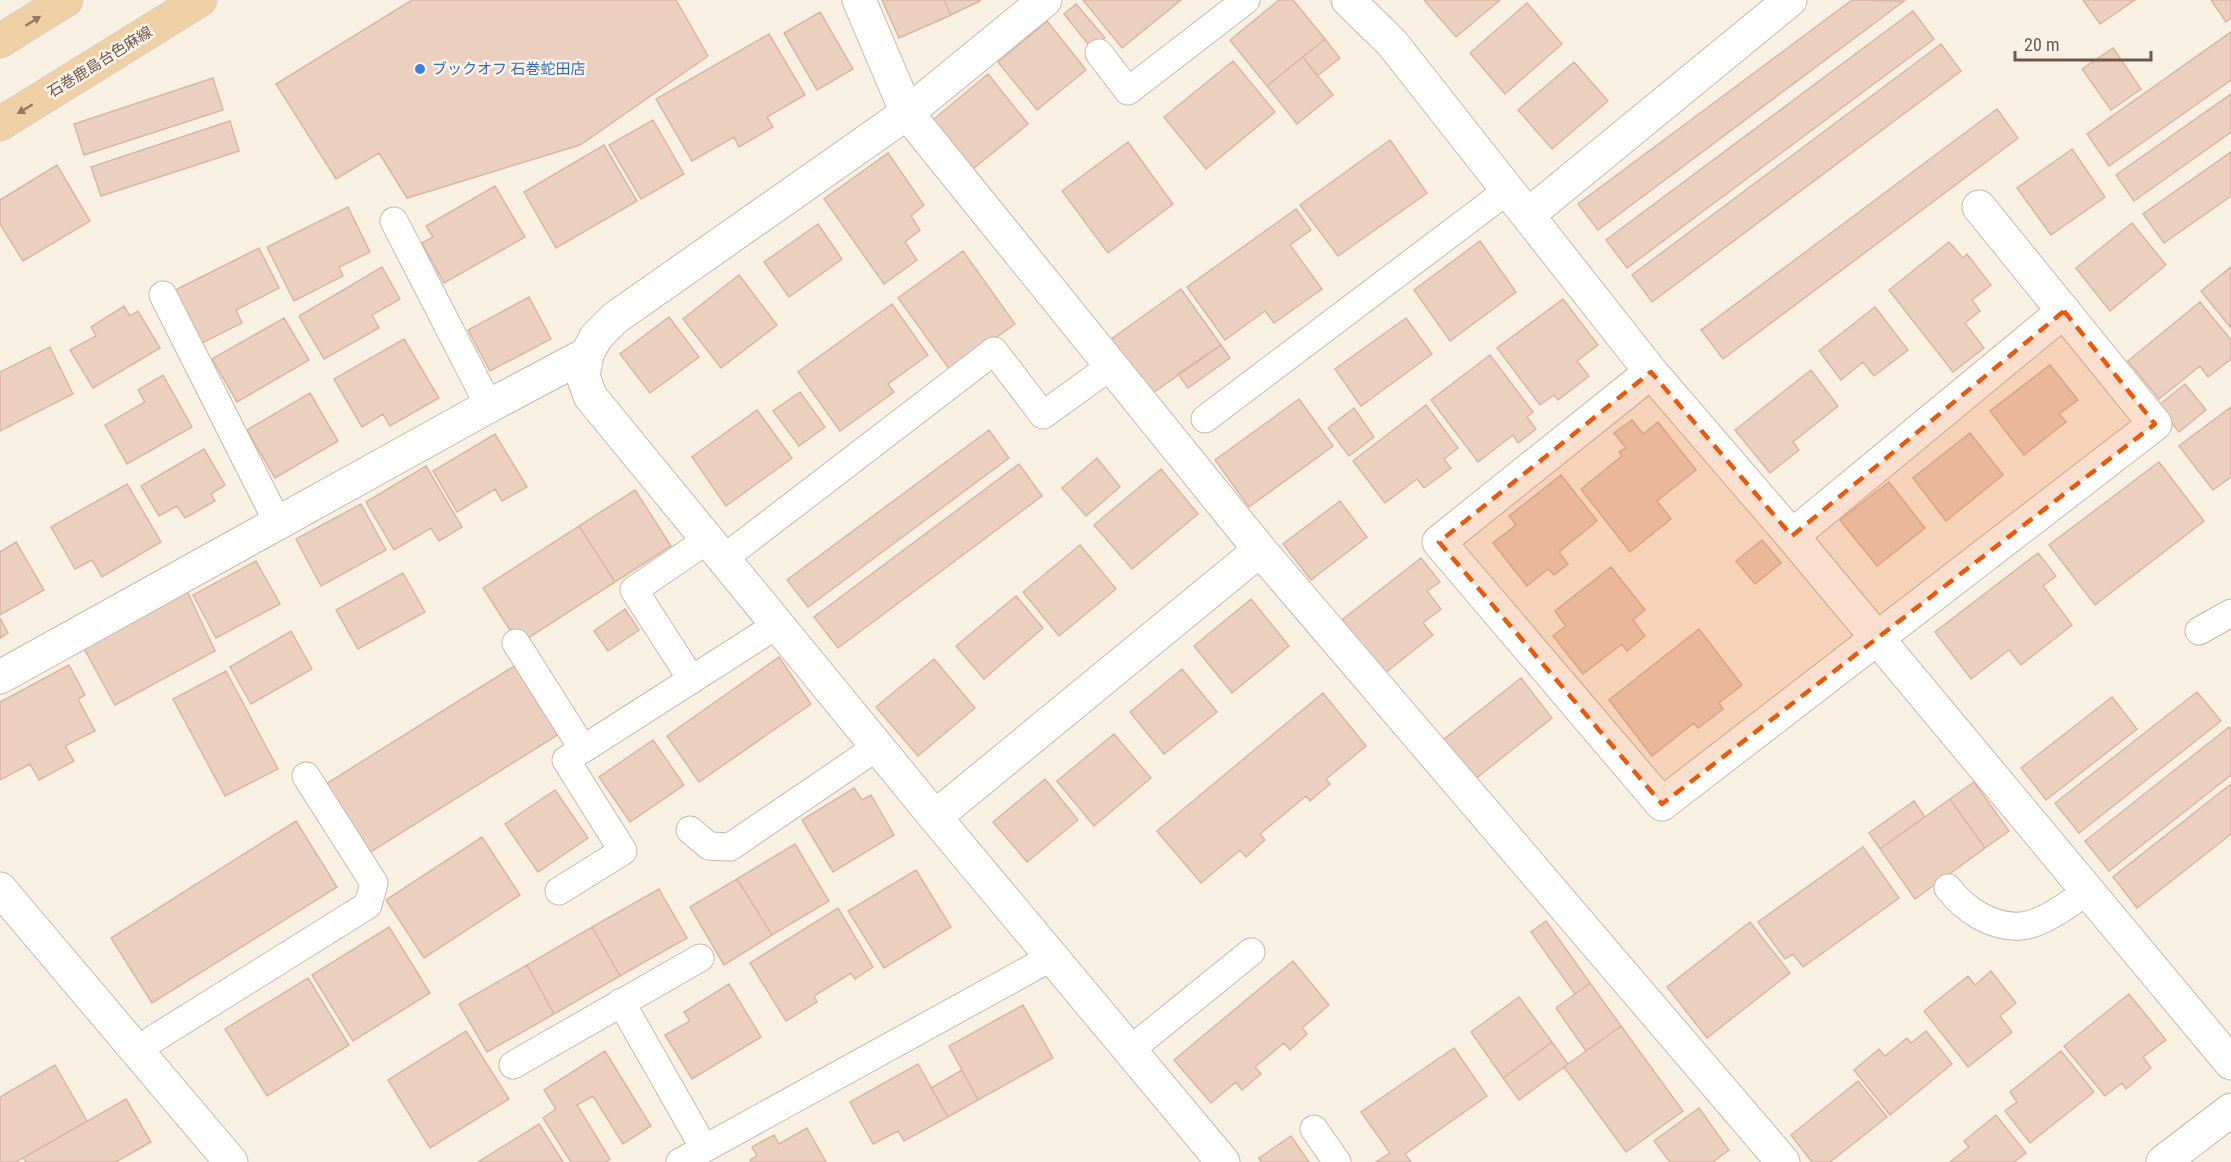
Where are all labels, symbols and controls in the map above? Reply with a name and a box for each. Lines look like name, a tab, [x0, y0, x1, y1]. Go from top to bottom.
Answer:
one-way arrow	[25, 15, 41, 26]
street label: 石巻鹿島台色麻線	[44, 23, 156, 101]
scale bar	[2015, 24, 2152, 62]
text: 20 m	[2024, 34, 2059, 55]
place label: ブックオフ 石巻蛇田店	[432, 60, 585, 78]
marker: ブックオフ 石巻蛇田店	[413, 62, 427, 76]
one-way arrow	[17, 103, 33, 114]

